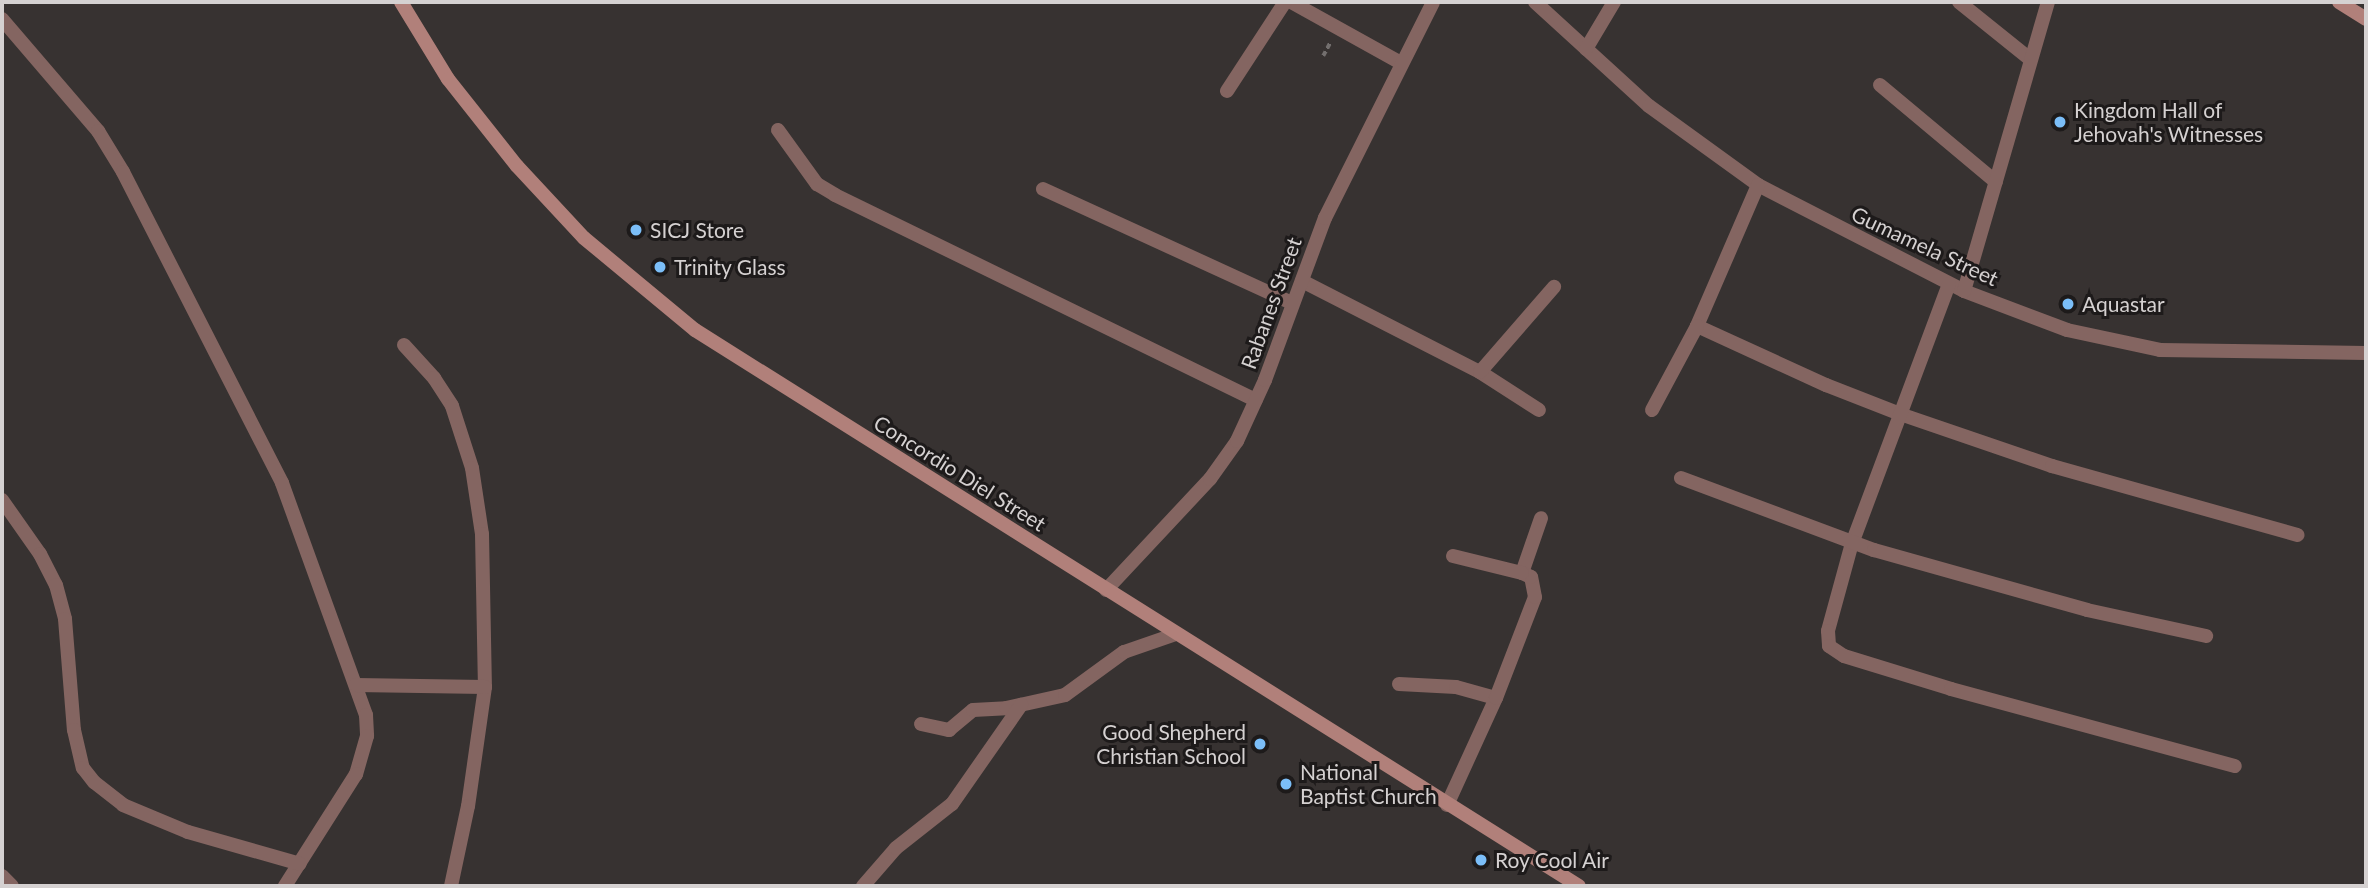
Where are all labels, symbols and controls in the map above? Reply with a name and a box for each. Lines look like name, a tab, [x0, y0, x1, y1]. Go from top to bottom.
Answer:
place label: Kingdom Hall of Jehovah's Witnesses	[2074, 97, 2263, 147]
marker: Kingdom Hall of Jehovah's Witnesses	[2052, 114, 2068, 130]
street label: Gumamela Street	[1848, 201, 2002, 291]
place label: SICJ Store	[650, 217, 744, 243]
marker: SICJ Store	[628, 222, 644, 238]
street label: Rabanes Street	[1236, 234, 1306, 372]
place label: Trinity Glass	[674, 254, 786, 280]
marker: Trinity Glass	[652, 259, 668, 275]
place label: Aquastar	[2082, 291, 2165, 317]
marker: Aquastar	[2060, 296, 2076, 312]
street label: Concordio Diel Street	[869, 410, 1051, 536]
place label: Good Shepherd Christian School	[1096, 719, 1246, 769]
marker: Good Shepherd Christian School	[1252, 736, 1268, 752]
place label: National Baptist Church	[1300, 759, 1437, 809]
marker: National Baptist Church	[1278, 776, 1294, 792]
place label: Roy Cool Air	[1495, 847, 1610, 873]
marker: Roy Cool Air	[1473, 852, 1489, 868]

